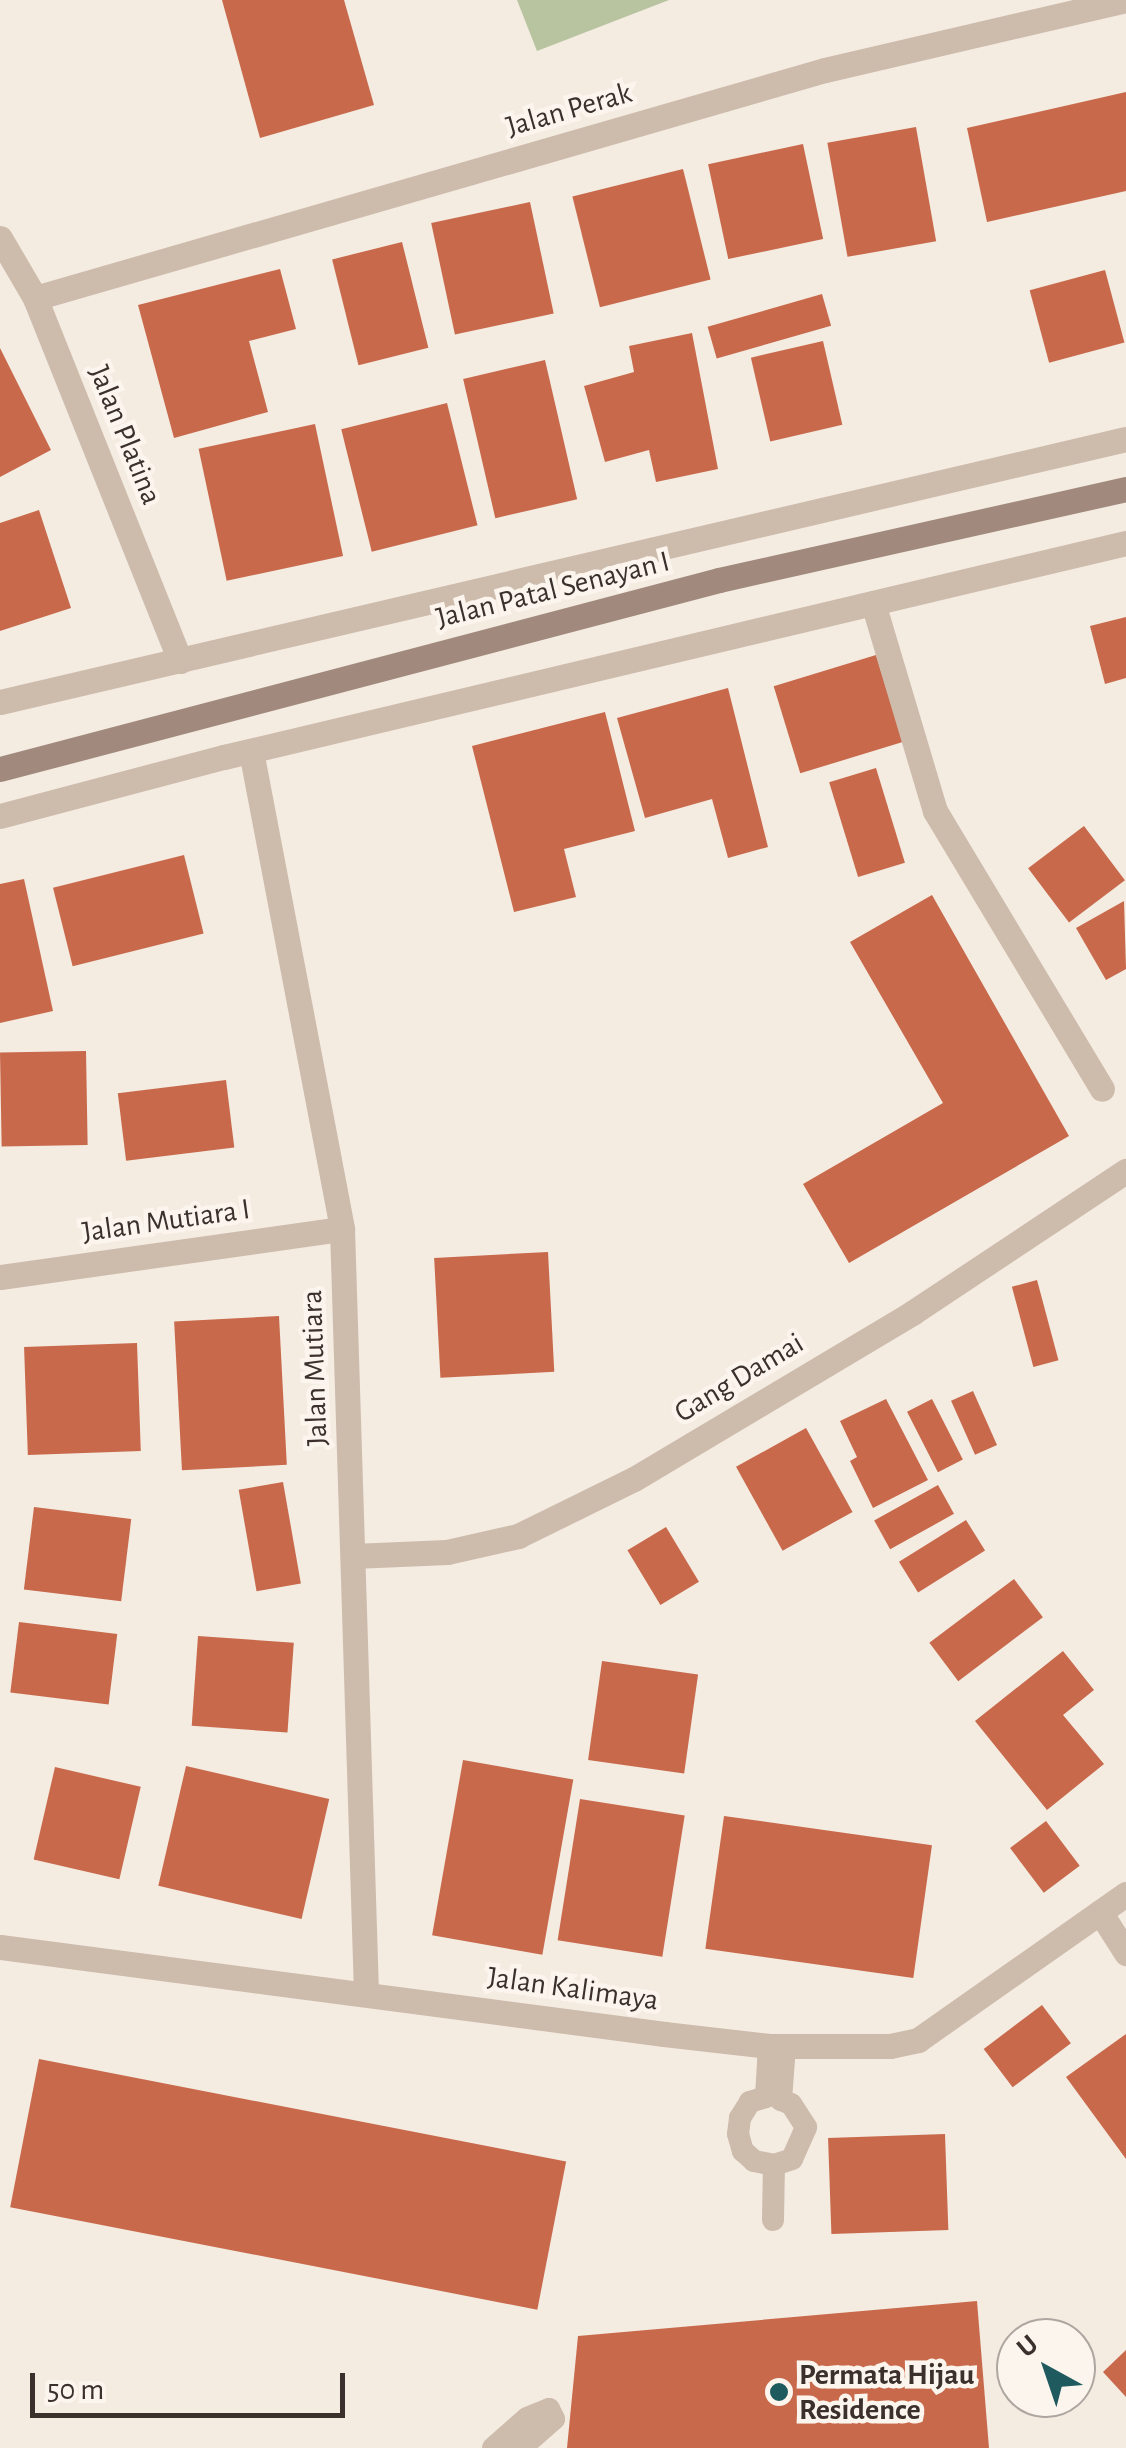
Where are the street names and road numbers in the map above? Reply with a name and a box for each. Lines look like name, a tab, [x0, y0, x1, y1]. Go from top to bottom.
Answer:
street label: Jalan Perak	[502, 75, 636, 145]
street label: Jalan Platina	[81, 360, 169, 510]
street label: Jalan Patal Senayan I	[433, 544, 673, 636]
street label: Jalan Mutiara I	[80, 1191, 252, 1251]
street label: Jalan Mutiara	[294, 1289, 336, 1447]
street label: Gang Damai	[668, 1325, 810, 1431]
street label: Jalan Kalimaya	[485, 1959, 661, 2019]

